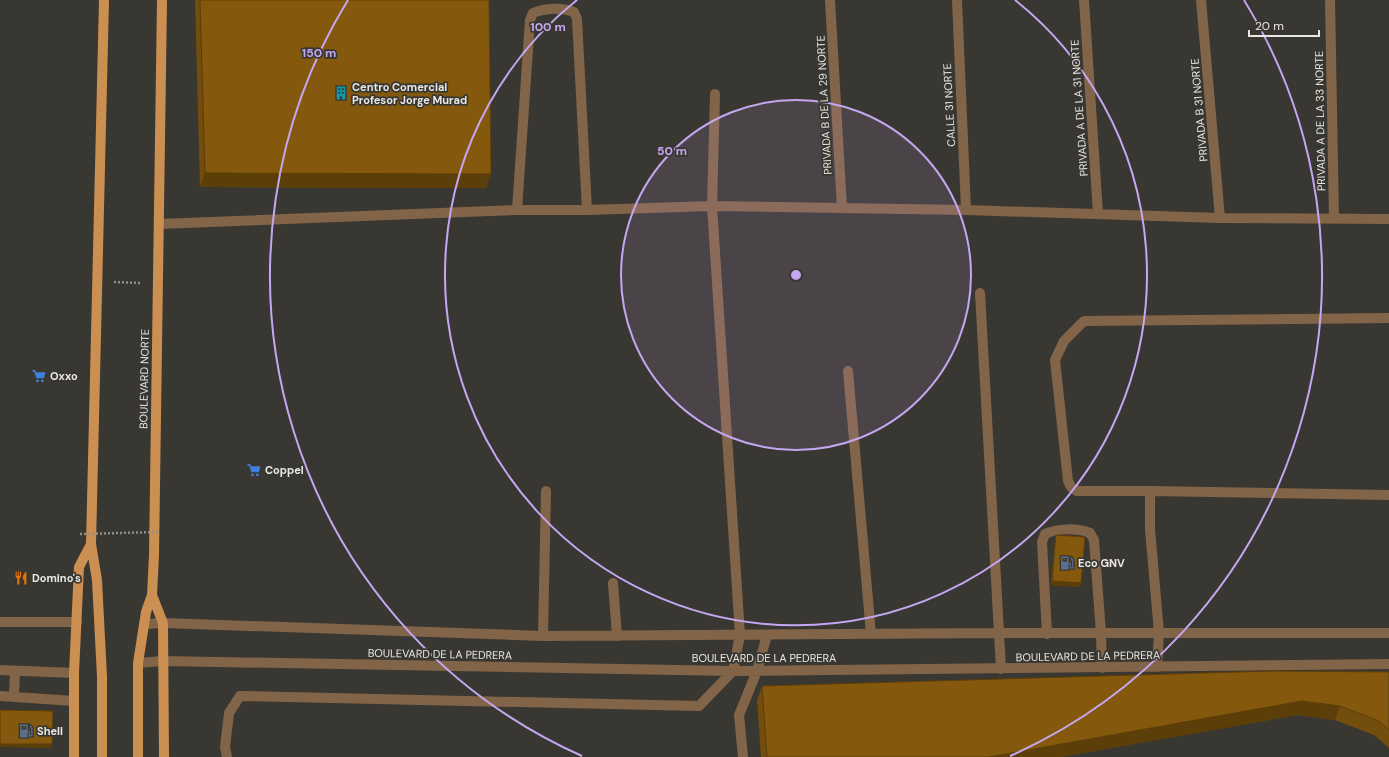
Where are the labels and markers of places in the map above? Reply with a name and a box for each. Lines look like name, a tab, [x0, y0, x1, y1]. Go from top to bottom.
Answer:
place label: Centro Comercial Profesor Jorge Murad	[352, 80, 467, 107]
building icon: Centro Comercial Profesor Jorge Murad	[333, 85, 349, 101]
centre of rings	[789, 268, 803, 282]
supermarket icon: Oxxo	[31, 368, 47, 384]
place label: Oxxo	[50, 369, 78, 383]
supermarket icon: Coppel	[246, 462, 262, 478]
place label: Coppel	[265, 463, 304, 477]
fuel station icon: Eco GNV	[1059, 555, 1075, 571]
place label: Eco GNV	[1078, 556, 1125, 570]
restaurant icon: Domino's	[13, 570, 29, 586]
place label: Domino's	[32, 571, 81, 585]
fuel station icon: Shell	[18, 723, 34, 739]
place label: Shell	[37, 724, 63, 738]

